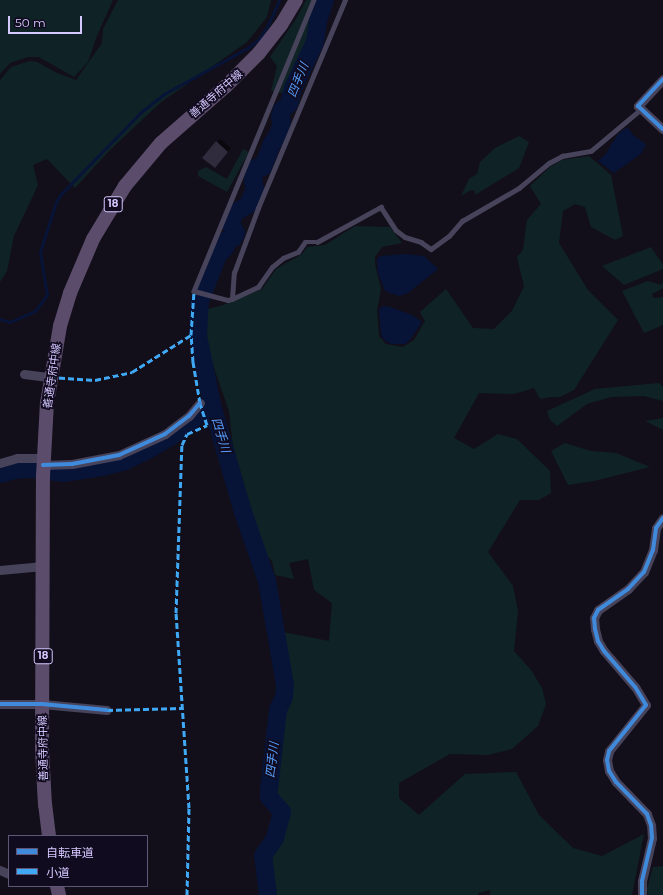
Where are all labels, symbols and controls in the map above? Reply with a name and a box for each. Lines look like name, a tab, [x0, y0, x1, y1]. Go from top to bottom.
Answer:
scale bar	[10, 8, 84, 34]
text: 50 m	[15, 15, 46, 30]
water label: 四手川	[285, 61, 311, 99]
street label: 善通寺府中線	[187, 67, 245, 121]
road number: 18	[103, 196, 123, 212]
street label: 善通寺府中線	[41, 342, 63, 410]
water label: 四手川	[209, 416, 233, 454]
road number: 18	[33, 648, 53, 664]
street label: 善通寺府中線	[36, 715, 50, 781]
water label: 四手川	[263, 741, 281, 779]
legend	[8, 835, 148, 887]
text: 自転車道	[46, 845, 94, 860]
text: 小道	[46, 865, 70, 880]

